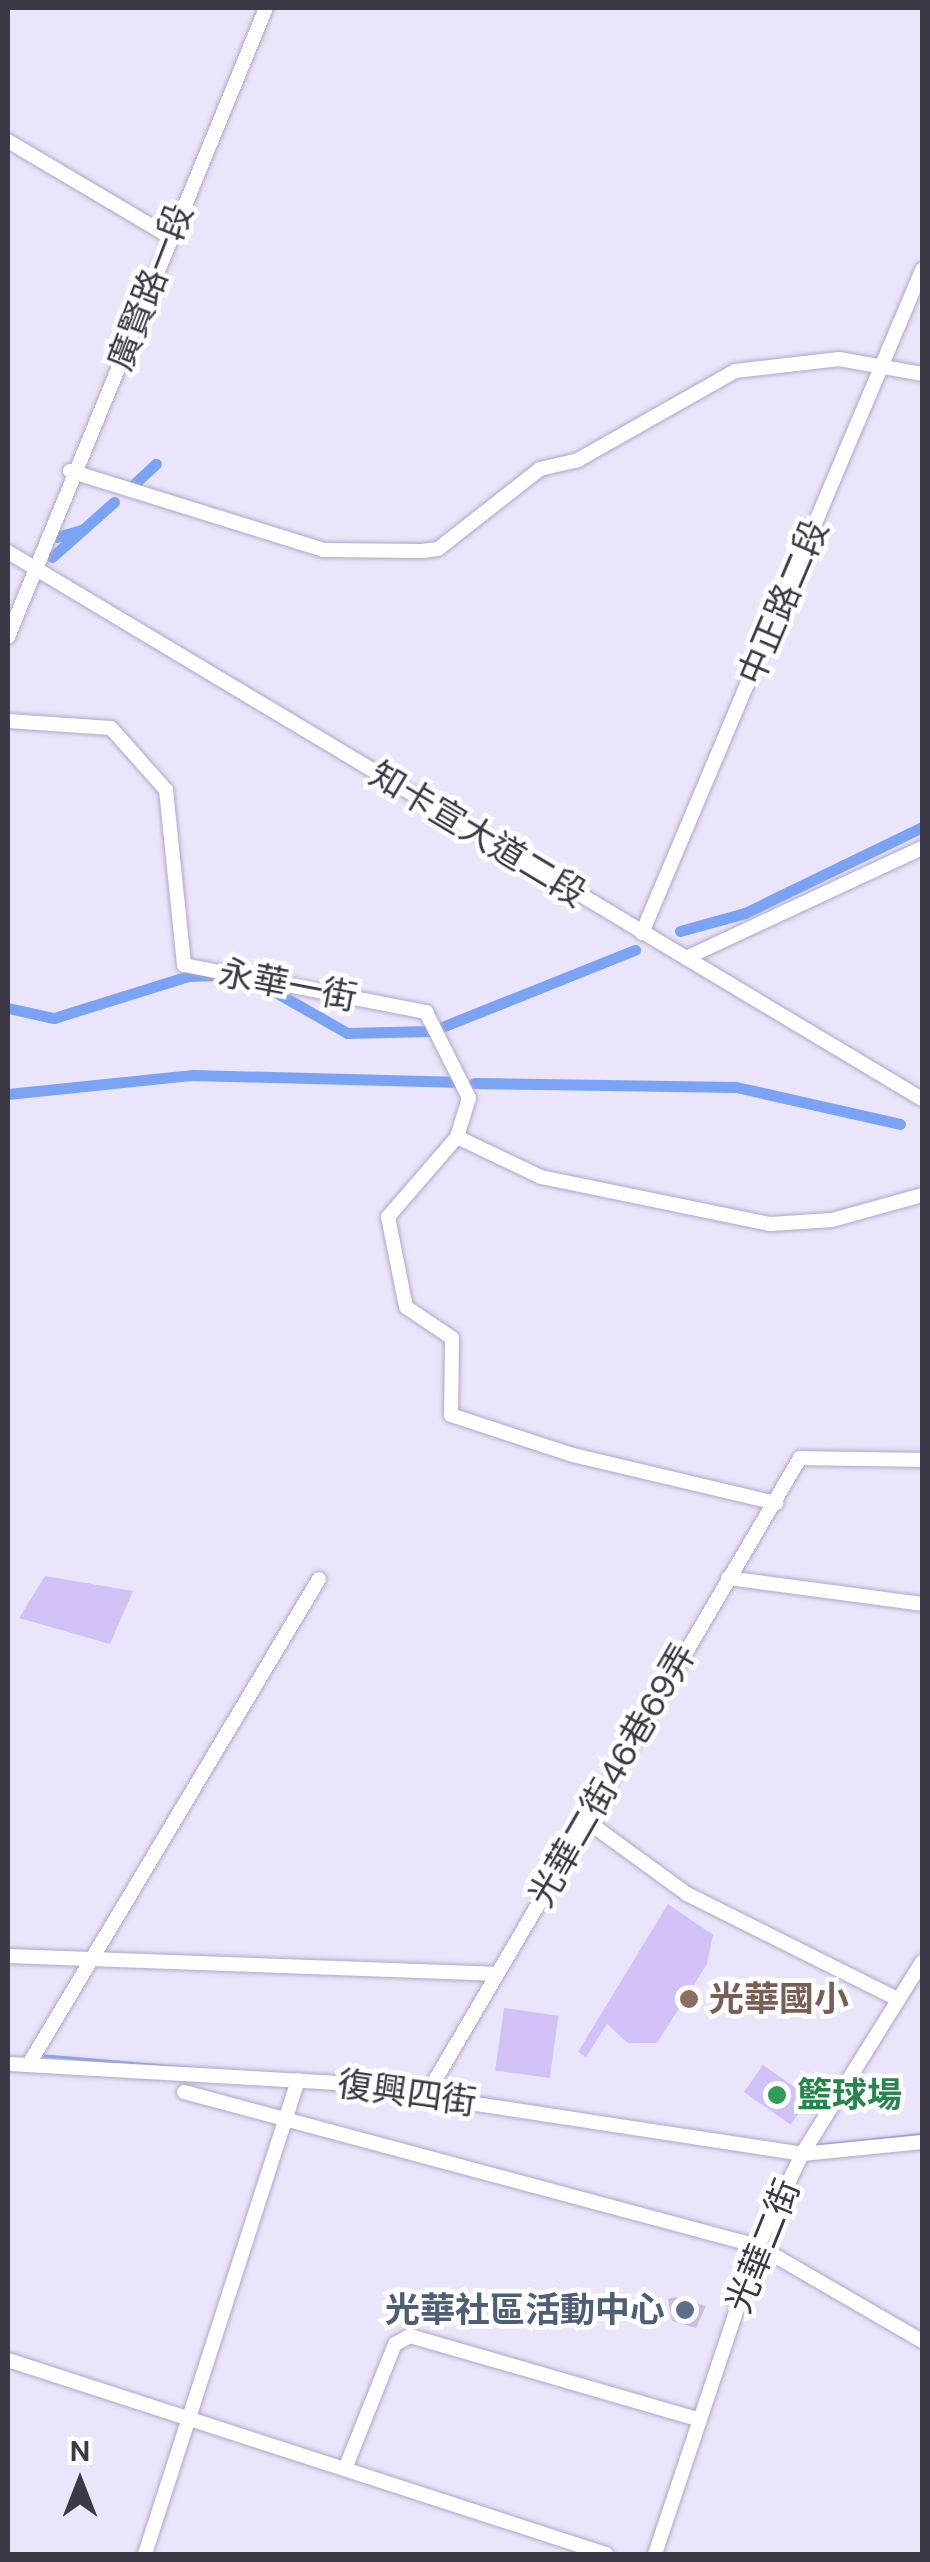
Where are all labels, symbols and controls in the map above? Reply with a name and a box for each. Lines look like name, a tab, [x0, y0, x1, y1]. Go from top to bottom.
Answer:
street label: 廣賢路一段	[99, 198, 201, 376]
street label: 中正路二段	[729, 513, 837, 691]
street label: 知卡宣大道二段	[362, 753, 594, 915]
street label: 永華一街	[215, 951, 361, 1019]
street label: 光華二街46巷69弄	[520, 1636, 704, 1914]
place label: 光華國小	[709, 1978, 849, 2020]
marker: 光華國小	[678, 1988, 700, 2010]
street label: 復興四街	[335, 2062, 479, 2124]
place label: 籃球場	[797, 2074, 902, 2116]
marker: 籃球場	[766, 2084, 788, 2106]
street label: 光華二街	[717, 2173, 809, 2319]
place label: 光華社區活動中心	[385, 2289, 665, 2331]
marker: 光華社區活動中心	[674, 2299, 696, 2321]
north arrow	[30, 2432, 130, 2532]
text: N	[70, 2433, 90, 2470]

